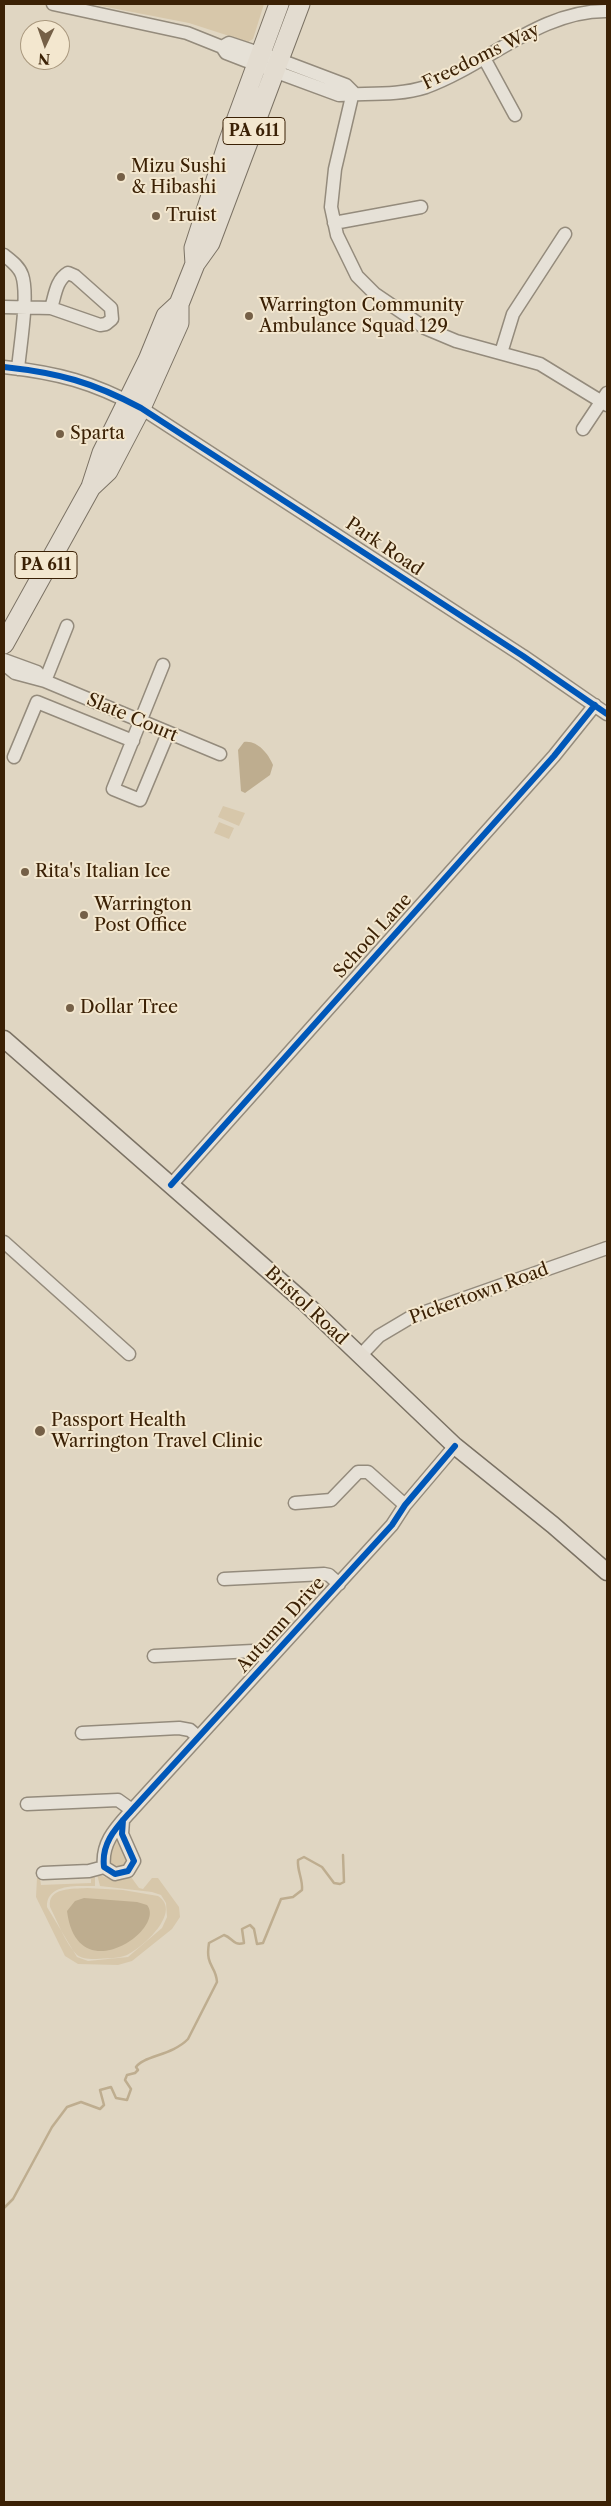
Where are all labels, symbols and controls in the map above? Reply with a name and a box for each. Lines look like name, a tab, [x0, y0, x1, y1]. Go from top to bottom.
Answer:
street label: Freedoms Way	[419, 19, 543, 95]
north arrow	[20, 20, 70, 70]
text: N	[38, 50, 51, 68]
road number: PA 611	[223, 118, 285, 144]
place label: Mizu Sushi & Hibashi	[131, 156, 226, 198]
marker: Mizu Sushi & Hibashi	[115, 171, 127, 183]
place label: Truist	[166, 205, 217, 227]
marker: Truist	[150, 210, 162, 222]
place label: Warrington Community Ambulance Squad 129	[259, 295, 464, 338]
marker: Warrington Community Ambulance Squad 129	[243, 310, 255, 322]
place label: Sparta	[70, 423, 125, 445]
marker: Sparta	[54, 428, 66, 440]
street label: Park Road	[341, 513, 427, 581]
road number: PA 611	[15, 552, 77, 578]
street label: Slate Court	[83, 689, 181, 747]
place label: Rita's Italian Ice	[35, 861, 170, 883]
marker: Rita's Italian Ice	[19, 866, 31, 878]
street label: School Lane	[329, 889, 417, 983]
place label: Warrington Post Office	[94, 894, 192, 936]
marker: Warrington Post Office	[78, 909, 90, 921]
place label: Dollar Tree	[80, 997, 178, 1019]
marker: Dollar Tree	[64, 1002, 76, 1014]
street label: Pickertown Road	[406, 1259, 552, 1329]
street label: Bristol Road	[260, 1262, 352, 1350]
place label: Passport Health Warrington Travel Clinic	[51, 1410, 263, 1452]
marker: Passport Health Warrington Travel Clinic	[33, 1424, 47, 1438]
street label: Autumn Drive	[232, 1573, 330, 1677]

